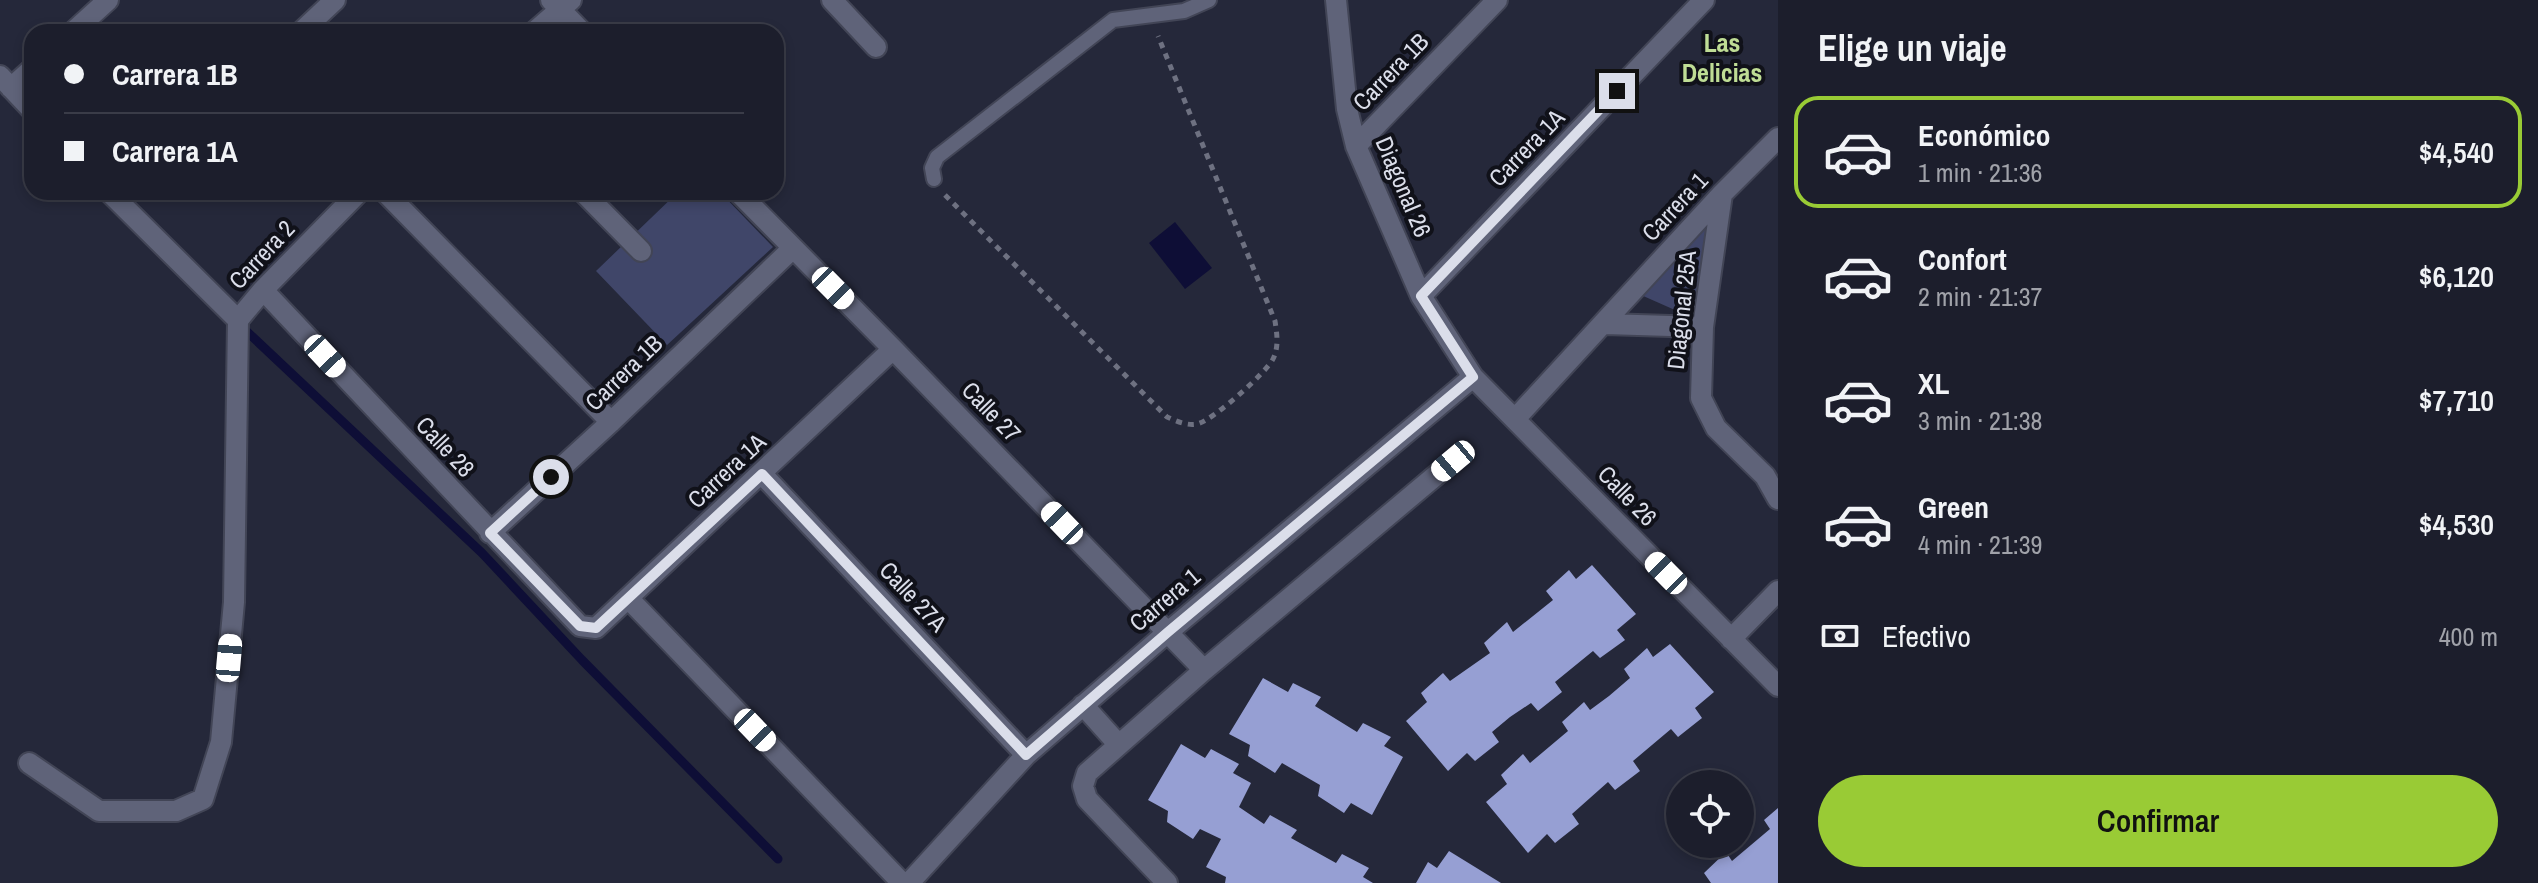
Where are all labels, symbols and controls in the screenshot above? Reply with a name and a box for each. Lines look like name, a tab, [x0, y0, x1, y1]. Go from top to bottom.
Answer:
text: Elige un viaje	[1818, 24, 2007, 72]
district label: Las Delicias	[1682, 25, 1762, 90]
street label: Carrera 1B	[1345, 26, 1435, 117]
text: Carrera 1B	[112, 54, 238, 94]
route end	[1599, 73, 1635, 109]
street label: Carrera 1A	[1481, 101, 1572, 193]
text: Económico	[1918, 115, 2051, 155]
icon: car	[1822, 116, 1894, 188]
text: Carrera 1A	[112, 131, 238, 171]
street label: Diagonal 26	[1368, 132, 1439, 242]
text: $4,540	[2419, 132, 2494, 172]
text: 1 min · 21:36	[1918, 155, 2042, 190]
street label: Carrera 1	[1634, 165, 1714, 248]
street label: Carrera 2	[221, 213, 301, 296]
text: Confort	[1918, 239, 2007, 279]
icon: car	[1822, 240, 1894, 312]
street label: Diagonal 25A	[1659, 248, 1703, 371]
text: $6,120	[2419, 256, 2494, 296]
car	[808, 263, 858, 313]
text: 2 min · 21:37	[1918, 279, 2042, 314]
street label: Carrera 1B	[578, 327, 669, 417]
car	[300, 330, 350, 382]
text: XL	[1918, 363, 1949, 403]
icon: car	[1822, 364, 1894, 436]
street label: Calle 27	[955, 374, 1028, 448]
text: $7,710	[2419, 380, 2494, 420]
text: 3 min · 21:38	[1918, 403, 2042, 438]
street label: Calle 28	[409, 409, 482, 484]
street label: Carrera 1A	[680, 425, 773, 515]
car	[1427, 436, 1479, 486]
street label: Calle 26	[1591, 458, 1664, 532]
route start	[533, 459, 569, 495]
text: Green	[1918, 487, 1989, 527]
icon: car	[1822, 488, 1894, 560]
car	[1037, 497, 1087, 549]
text: $4,530	[2419, 504, 2494, 544]
text: 4 min · 21:39	[1918, 527, 2042, 562]
car	[1641, 548, 1691, 598]
street label: Calle 27A	[873, 554, 955, 639]
street label: Carrera 1	[1122, 560, 1207, 638]
icon: cash	[1818, 614, 1862, 658]
text: Efectivo	[1882, 616, 1971, 656]
text: 400 m	[2439, 619, 2498, 654]
car	[215, 633, 243, 683]
car	[730, 704, 780, 756]
map controls	[1666, 770, 1754, 858]
button: locate	[1666, 770, 1754, 858]
button: Confirmar	[1818, 775, 2498, 867]

